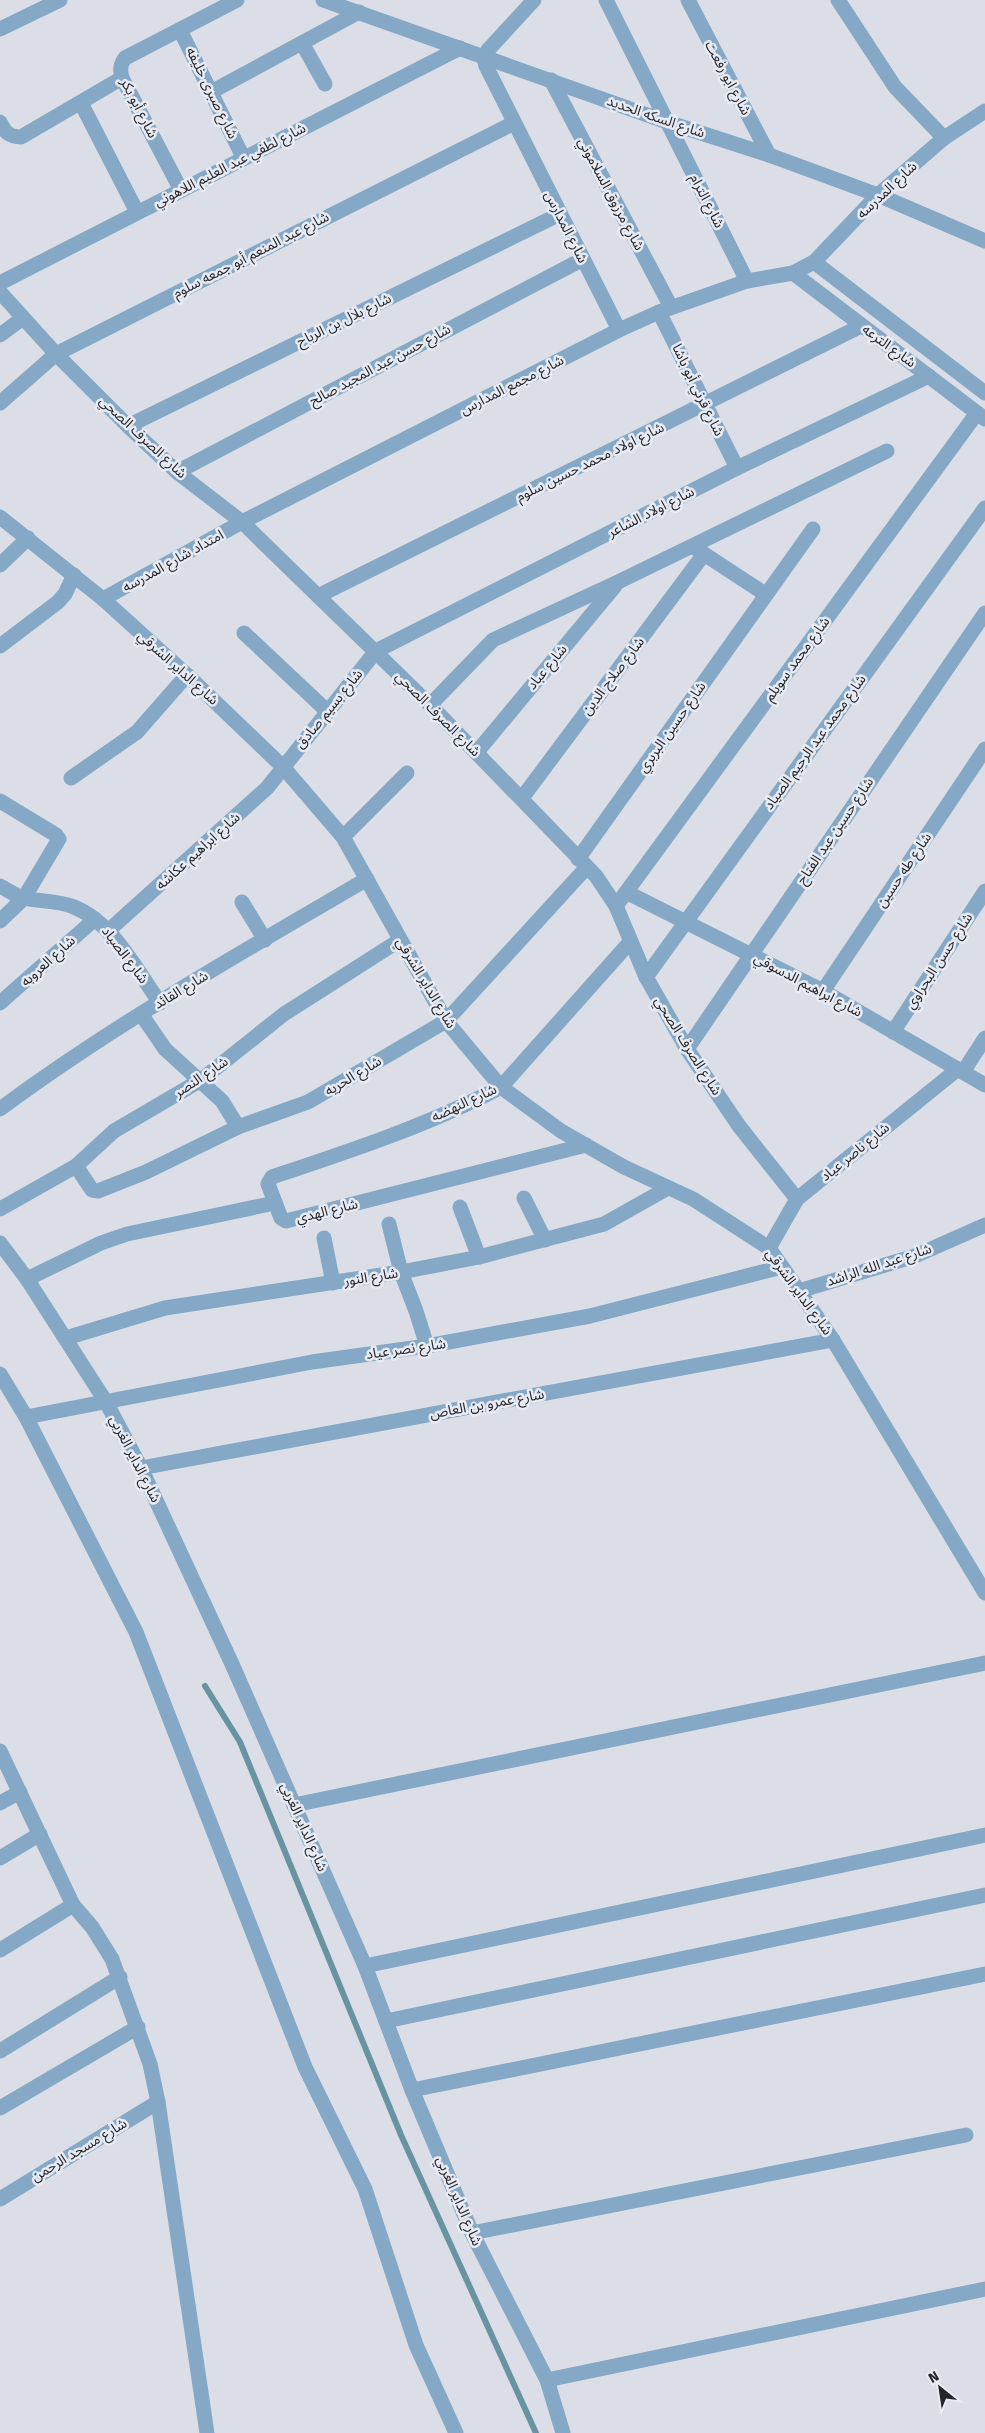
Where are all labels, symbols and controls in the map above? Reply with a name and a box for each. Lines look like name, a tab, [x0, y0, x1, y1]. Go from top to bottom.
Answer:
street label: شارع ابو رفعت	[699, 38, 755, 119]
street label: شارع صبرى خليفه	[181, 44, 242, 142]
street label: شارع أبو بكر	[114, 74, 162, 142]
street label: شارع السكه الحديد	[604, 92, 707, 144]
street label: شارع لطفي عبد العليم اللاهوني	[151, 119, 310, 213]
street label: شارع مرزوق السلاموني	[572, 135, 648, 254]
street label: شارع المدرسه	[853, 158, 922, 224]
street label: شارع الترام	[684, 171, 728, 232]
street label: شارع المدارس	[539, 188, 591, 267]
street label: شارع عبد المنعم أبو جمعه سلوم	[170, 208, 333, 304]
street label: شارع بلال بن الرباح	[294, 290, 395, 352]
street label: شارع حسن عبد المجيد صالح	[306, 320, 455, 411]
street label: شارع الترعه	[858, 321, 919, 373]
street label: شارع قرني أبو باشا	[666, 341, 728, 440]
street label: شارع مجمع المدارس	[457, 352, 568, 420]
street label: شارع الصرف الصحي	[94, 392, 190, 484]
street label: شارع اولاد محمد حسين سلوم	[513, 419, 668, 507]
street label: شارع اولاد الشاعر	[604, 483, 698, 543]
street label: امتداد شارع المدرسه	[119, 526, 228, 598]
street label: شارع محمد سويلم	[761, 613, 835, 706]
street label: شارع الداير الشرقي	[133, 627, 222, 710]
street label: شارع صلاح الدين	[578, 634, 650, 720]
street label: شارع عباد	[523, 641, 572, 694]
street label: شارع بسيم صادق	[292, 666, 368, 754]
street label: شارع الصرف الصحي	[390, 668, 484, 762]
street label: شارع محمد عبد الرحيم الصياد	[760, 671, 871, 814]
street label: شارع حسين البربري	[634, 678, 712, 777]
street label: شارع حسين عبد الفتاح	[793, 774, 879, 889]
street label: شارع ابراهيم عكاشه	[152, 809, 245, 895]
street label: شارع طه حسين	[873, 829, 937, 912]
street label: شارع حسن البحراوي	[902, 910, 978, 1013]
street label: شارع الصياد	[96, 923, 152, 988]
street label: شارع العروبه	[17, 932, 80, 991]
street label: شارع الداير الشرقي	[390, 935, 460, 1033]
street label: شارع ابراهيم الدسوقي	[750, 949, 865, 1023]
street label: شارع القائد	[151, 967, 212, 1014]
street label: شارع الصرف الصحي	[649, 993, 725, 1100]
street label: شارع الحريه	[322, 1052, 385, 1101]
street label: شارع النصر	[170, 1053, 232, 1103]
street label: شارع النهضه	[429, 1081, 500, 1127]
street label: شارع ناصر عياد	[817, 1119, 894, 1187]
street label: شارع الهدي	[294, 1195, 360, 1229]
street label: شارع عبد الله الراشد	[824, 1240, 934, 1292]
street label: شارع الداير الشرقي	[760, 1245, 836, 1340]
street label: شارع النور	[342, 1264, 400, 1292]
street label: شارع نصر عياد	[365, 1335, 447, 1365]
street label: شارع عمرو بن العاص	[428, 1386, 546, 1424]
street label: شارع الداير الغربي	[104, 1413, 164, 1507]
street label: شارع الداير الغربي	[275, 1780, 331, 1875]
street label: شارع مسجد الرحمن	[28, 2115, 131, 2187]
street label: شارع الداير الغربي	[430, 2154, 486, 2249]
north arrow	[915, 2363, 965, 2413]
text: N	[925, 2367, 942, 2387]

